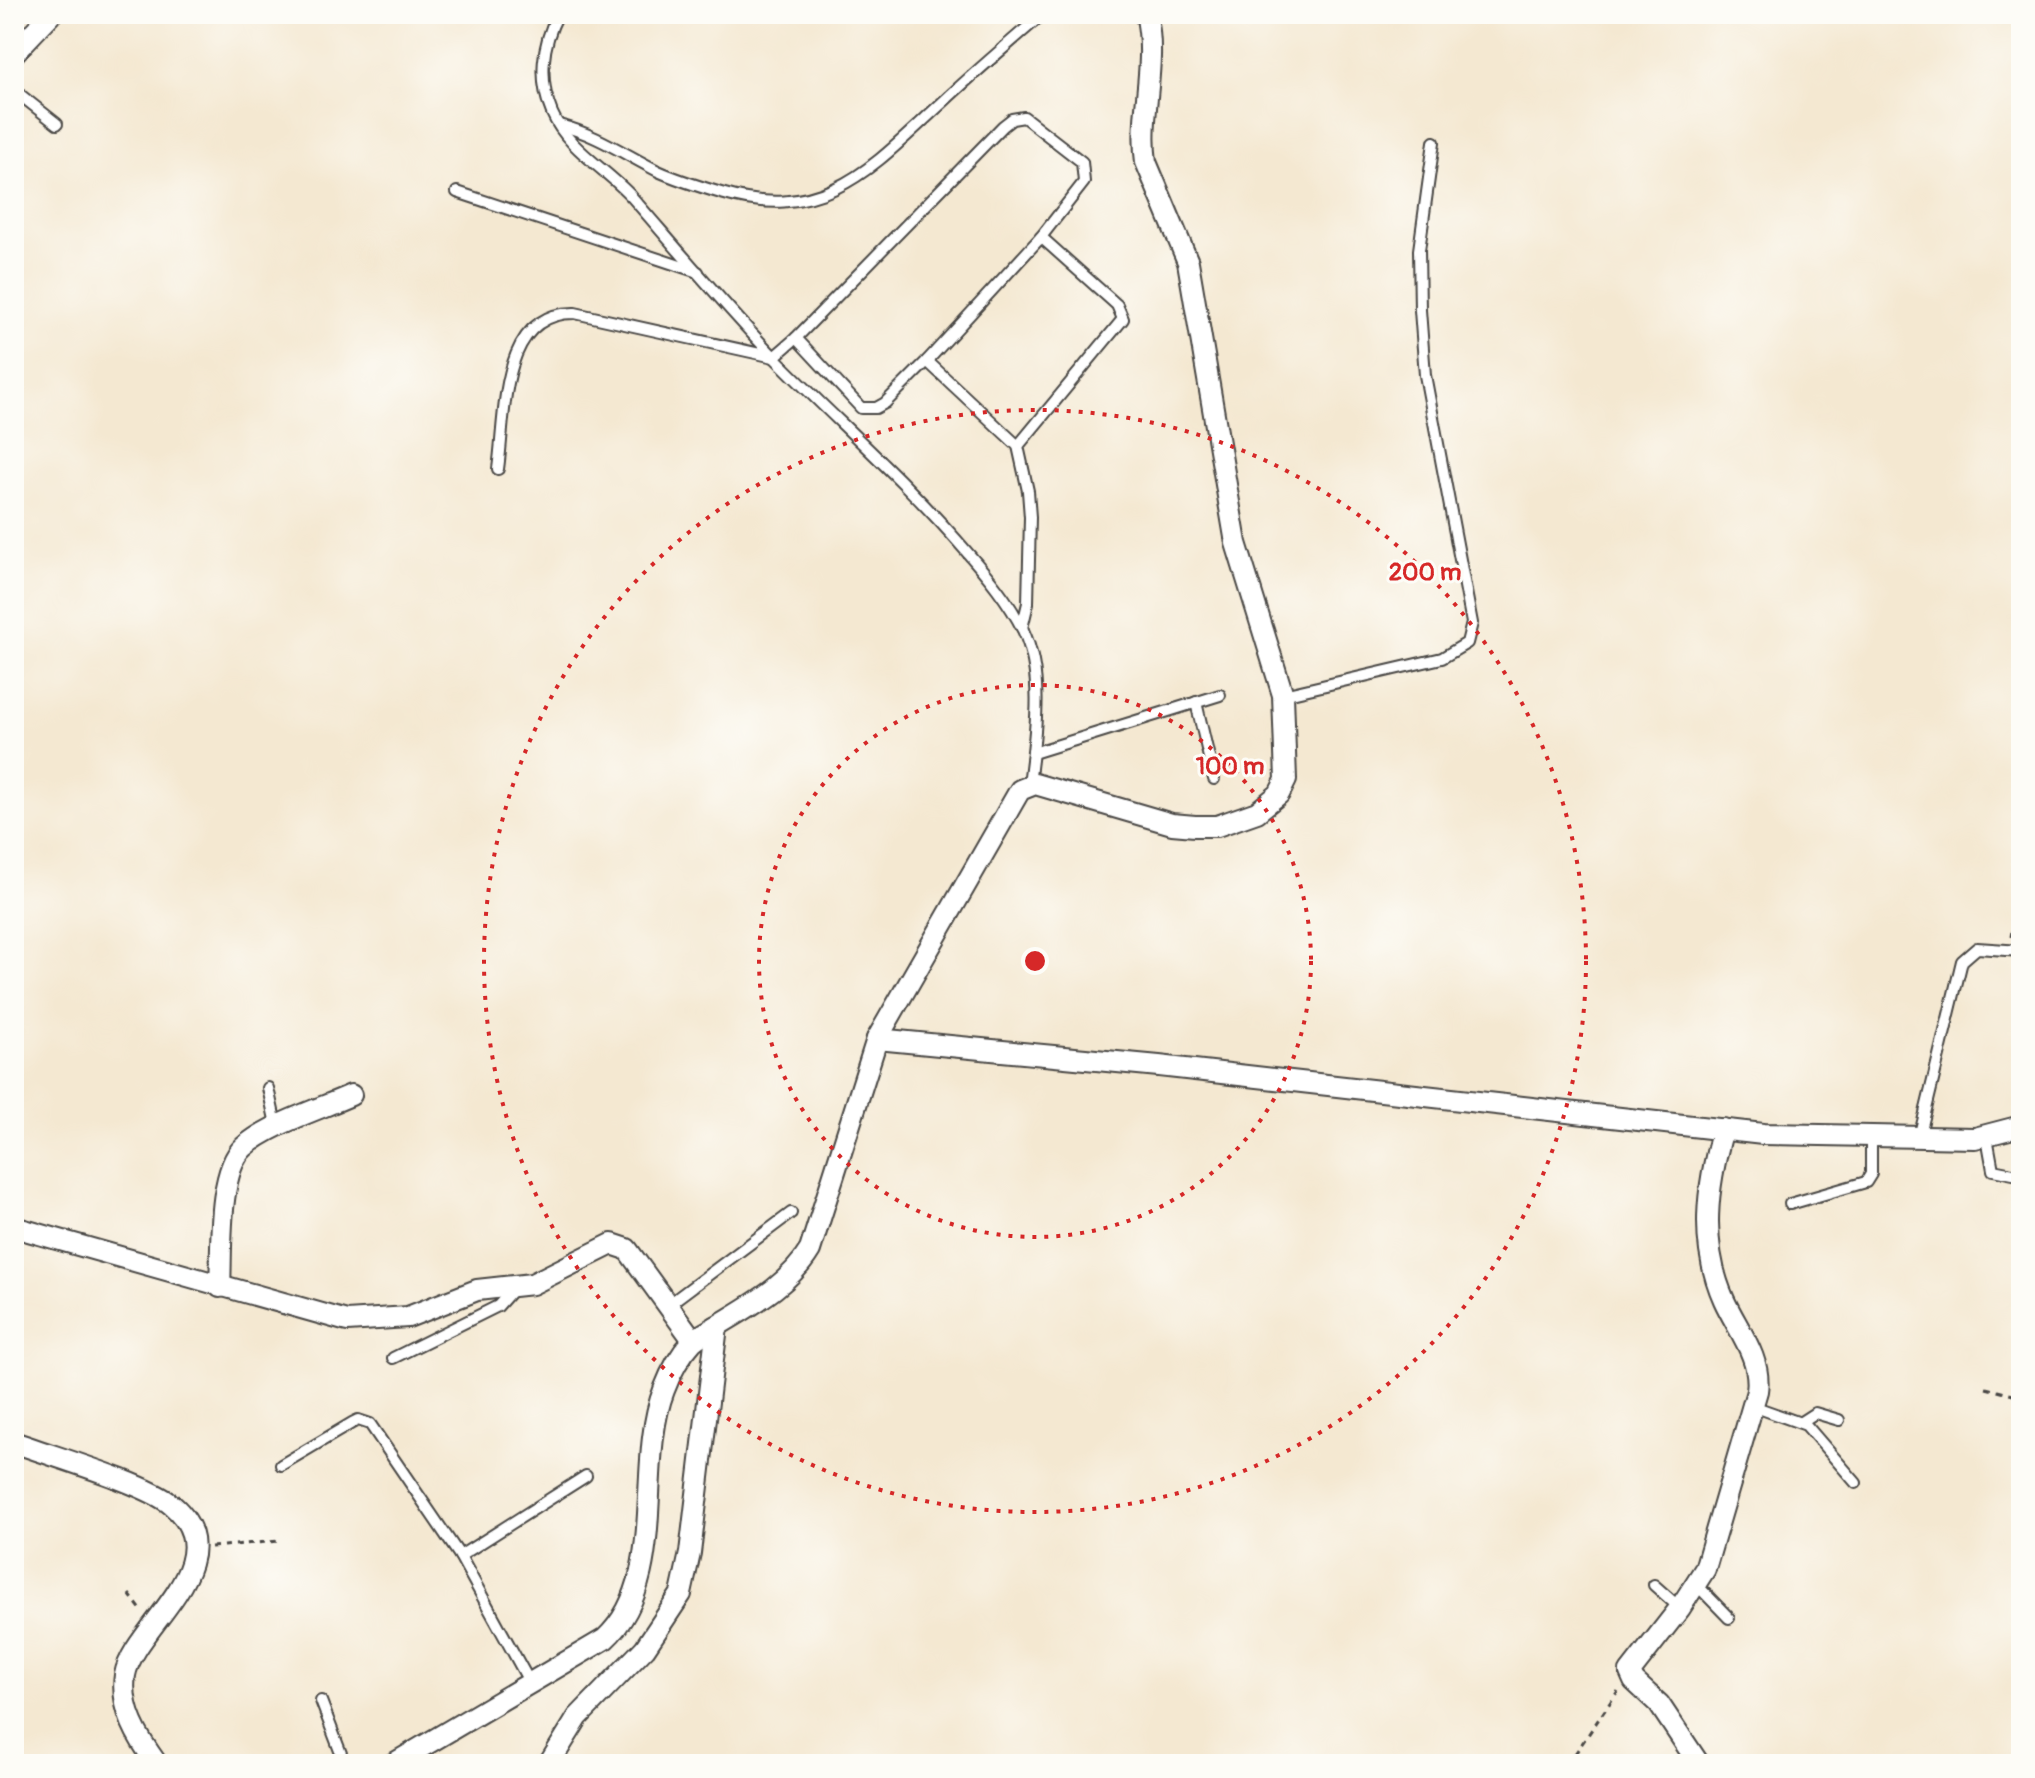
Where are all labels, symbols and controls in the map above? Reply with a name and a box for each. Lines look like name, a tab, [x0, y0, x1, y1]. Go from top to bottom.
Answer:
text: 200 m	[1389, 558, 1461, 587]
text: 100 m	[1196, 752, 1264, 781]
centre of rings	[1021, 947, 1049, 975]

